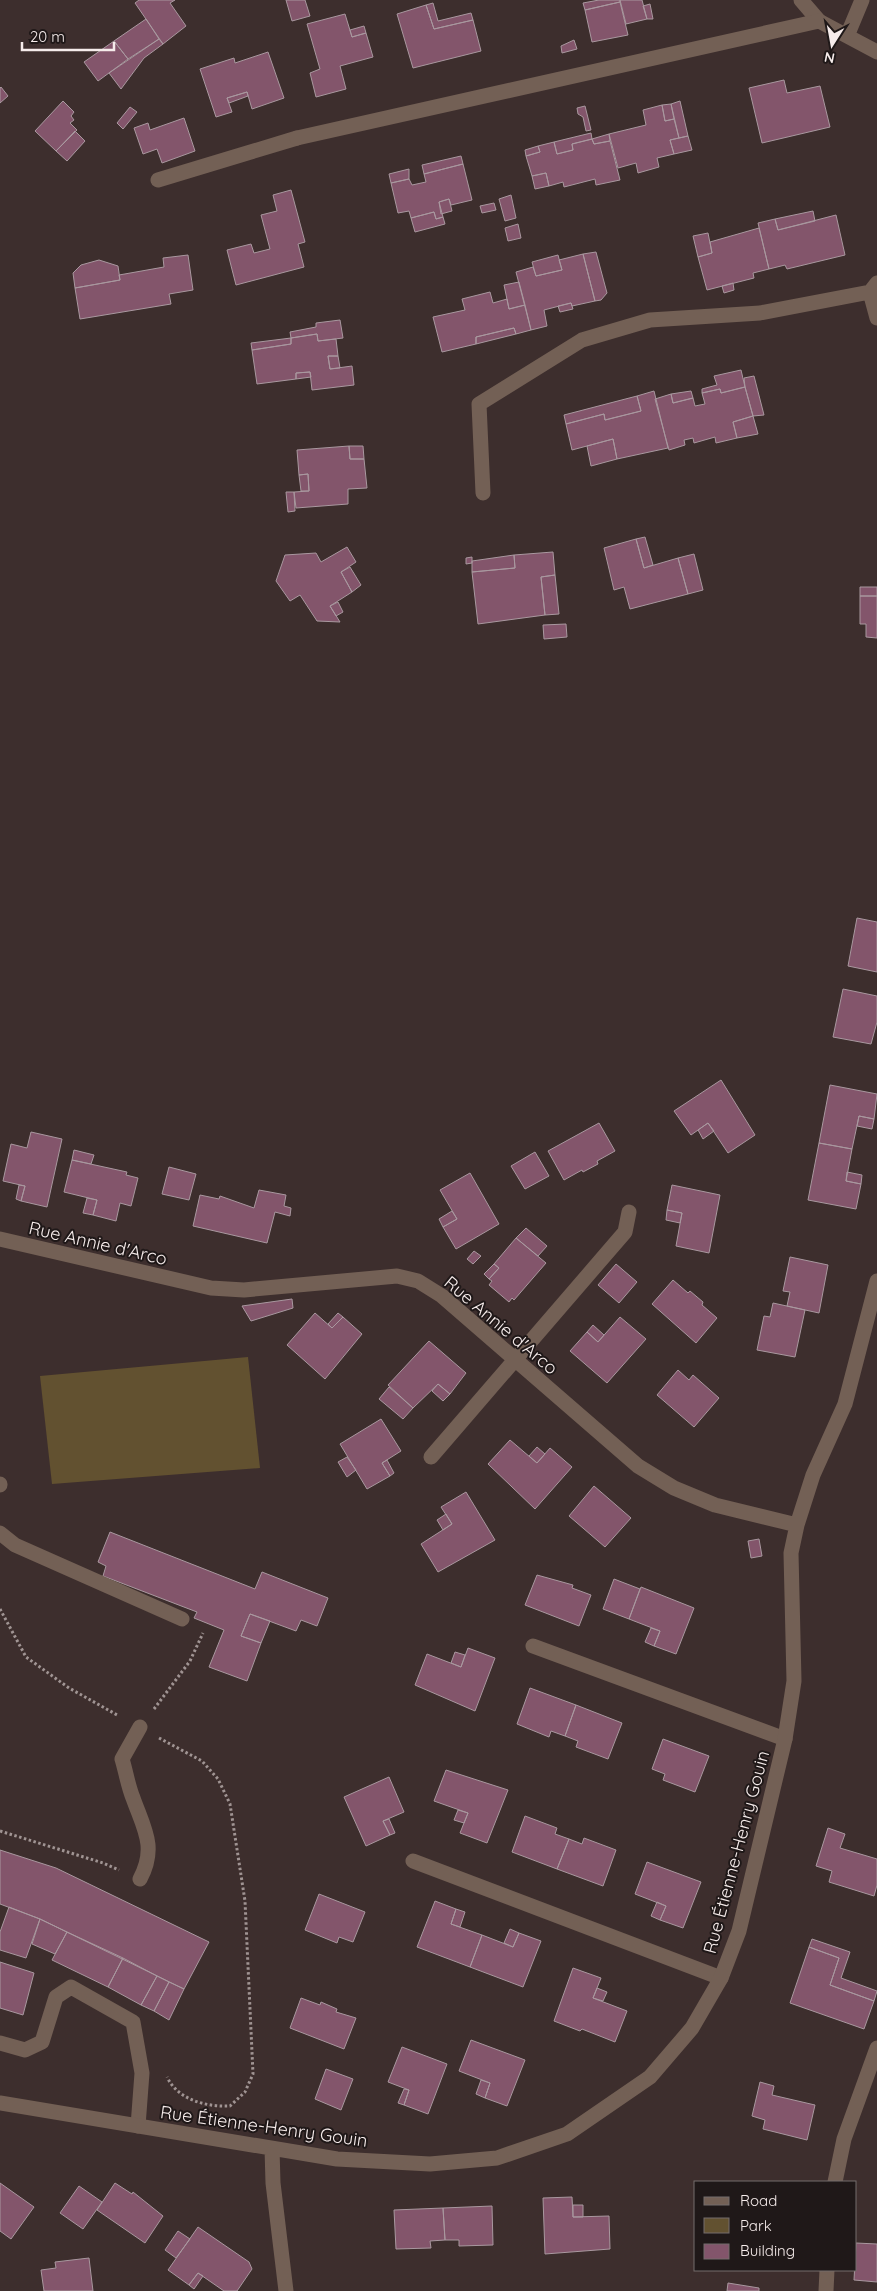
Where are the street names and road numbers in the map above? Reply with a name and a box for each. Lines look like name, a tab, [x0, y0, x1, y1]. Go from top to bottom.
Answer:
street label: Rue Annie d'Arco	[27, 1216, 169, 1270]
street label: Rue Annie d'Arco	[439, 1271, 563, 1379]
street label: Rue Étienne-Henry Gouin	[698, 1748, 774, 1956]
street label: Rue Étienne-Henry Gouin	[159, 2100, 369, 2152]

